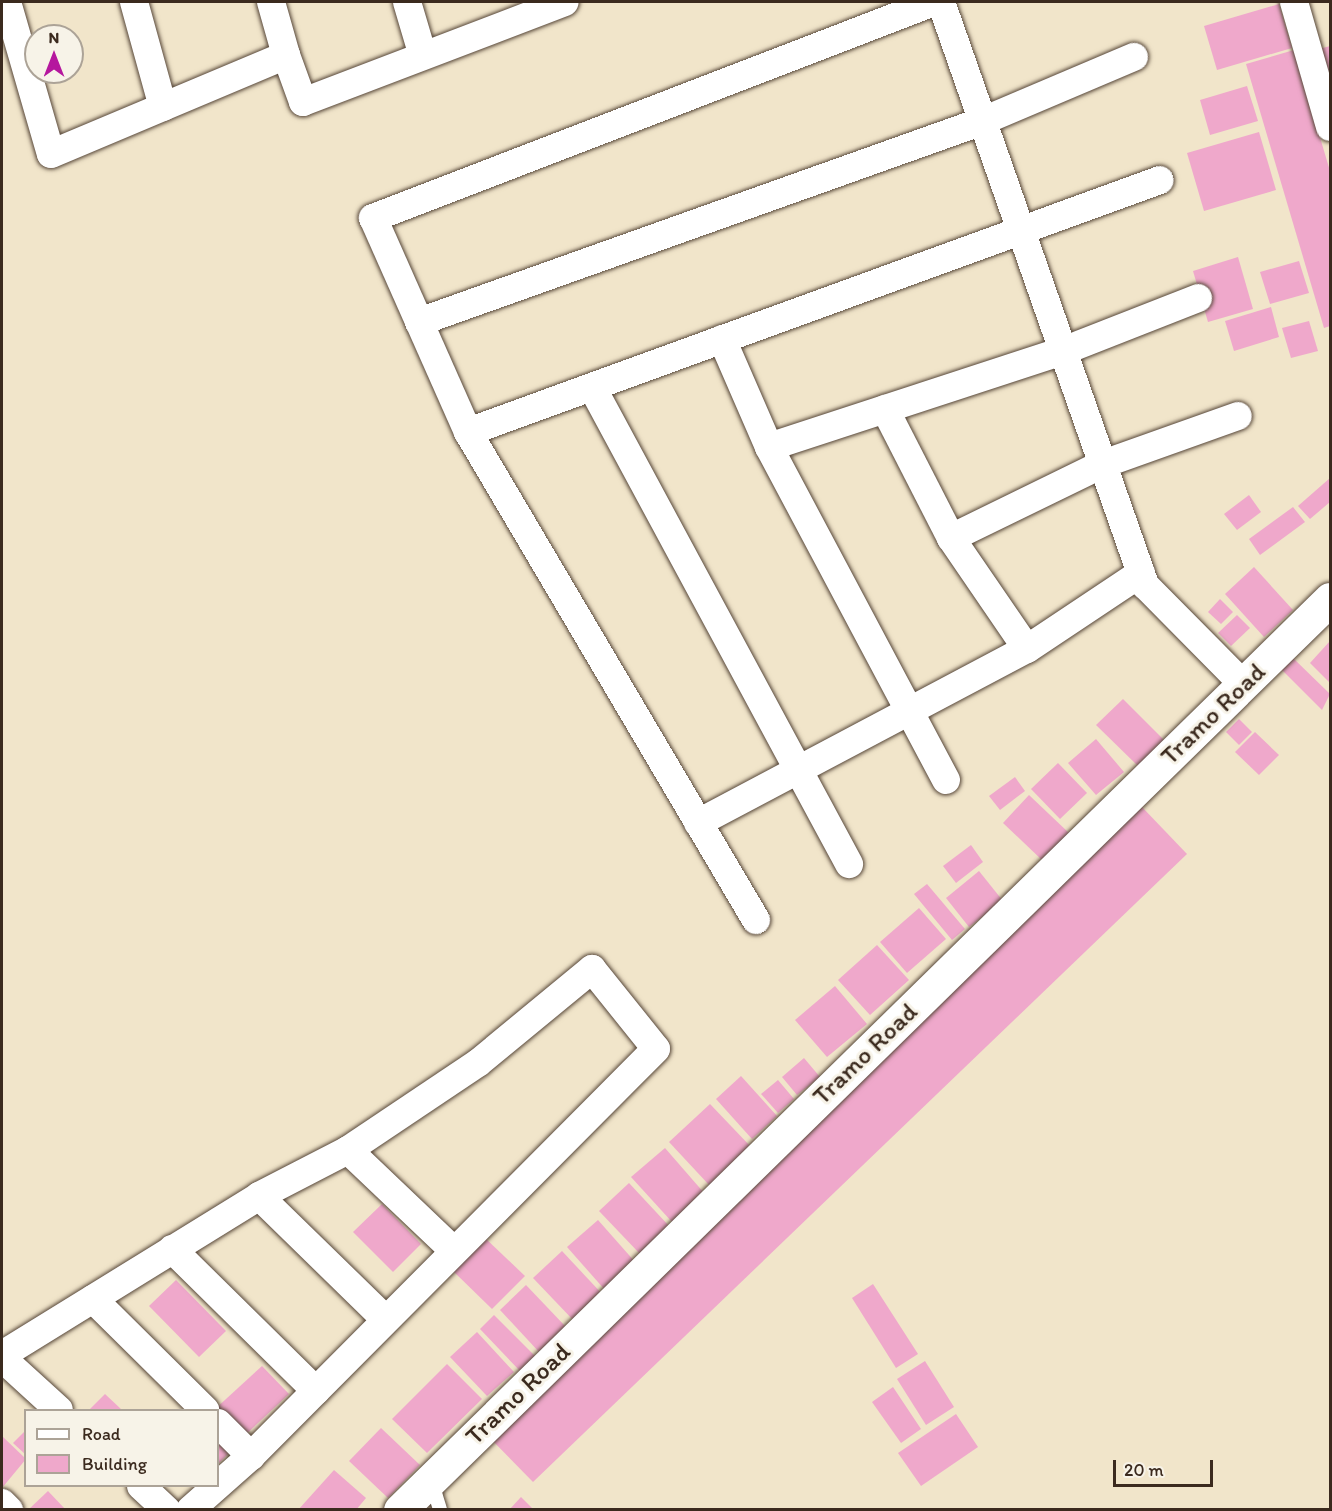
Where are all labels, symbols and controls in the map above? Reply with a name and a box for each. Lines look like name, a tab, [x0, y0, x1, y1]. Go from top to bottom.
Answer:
north arrow	[24, 24, 84, 84]
text: N	[49, 28, 59, 47]
street label: Tramo Road	[1154, 657, 1272, 771]
street label: Tramo Road	[806, 997, 924, 1111]
street label: Tramo Road	[459, 1337, 577, 1451]
legend	[24, 1409, 219, 1487]
text: Road	[82, 1423, 121, 1445]
scale bar	[1116, 1448, 1216, 1486]
text: Building	[82, 1453, 147, 1475]
text: 20 m	[1124, 1459, 1164, 1481]

